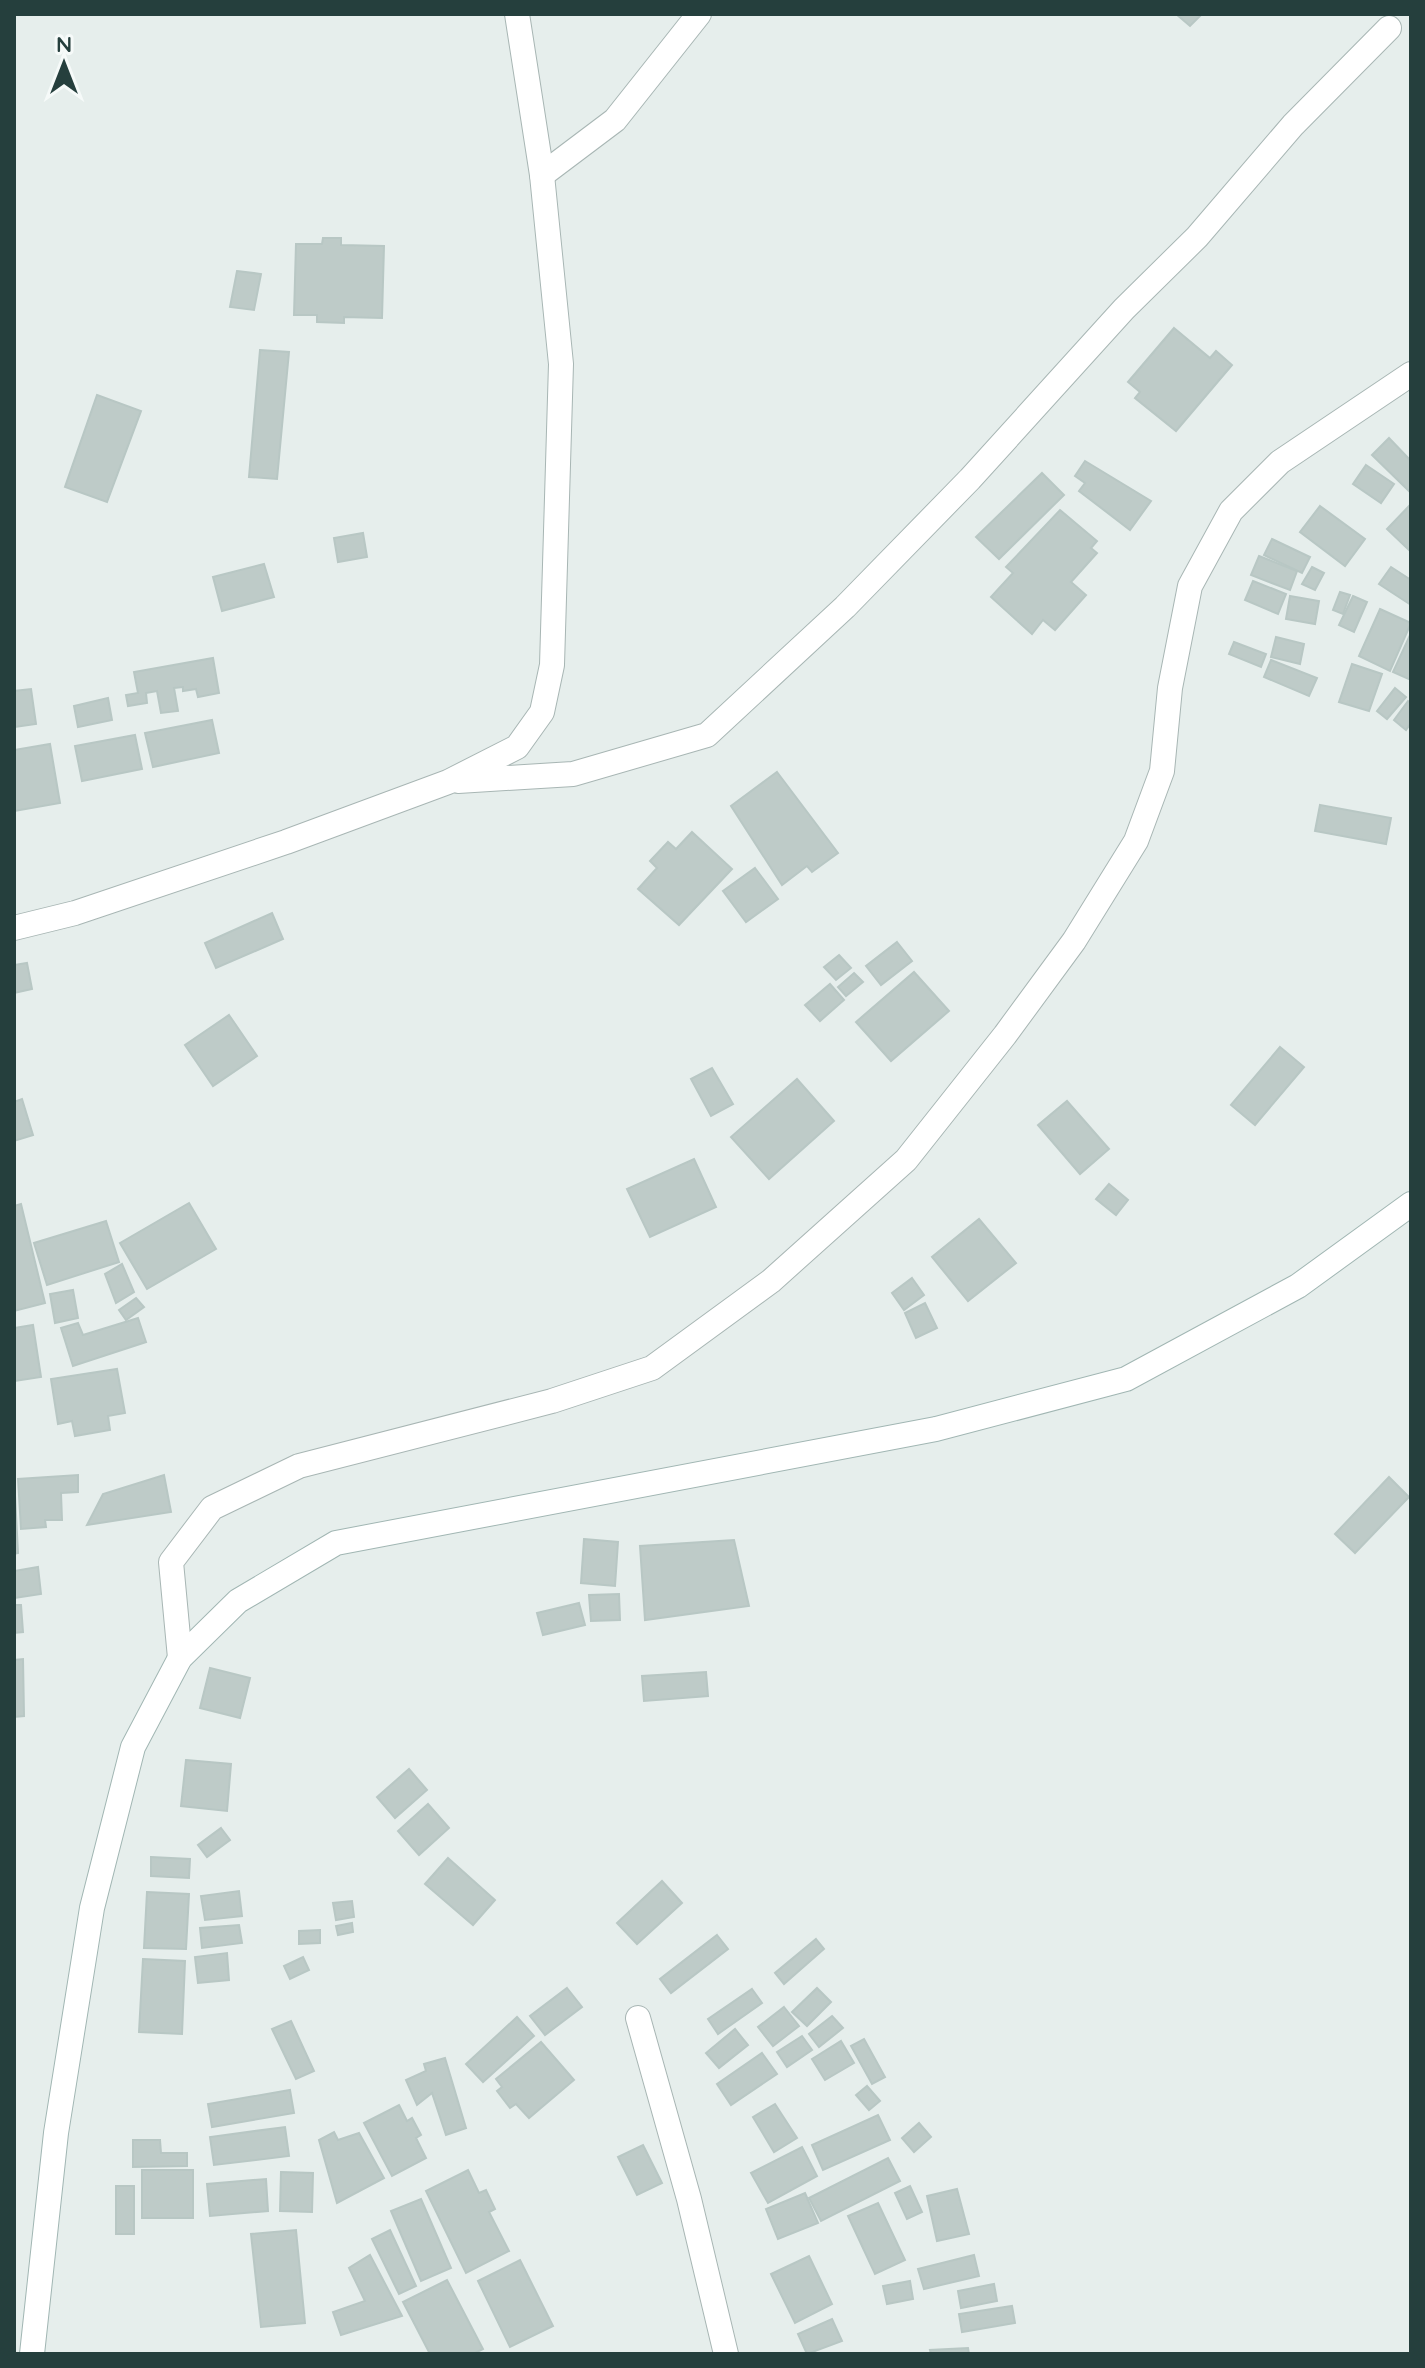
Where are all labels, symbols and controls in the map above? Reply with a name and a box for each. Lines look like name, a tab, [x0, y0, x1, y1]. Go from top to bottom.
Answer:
north arrow	[24, 24, 104, 104]
text: N	[56, 30, 72, 58]

